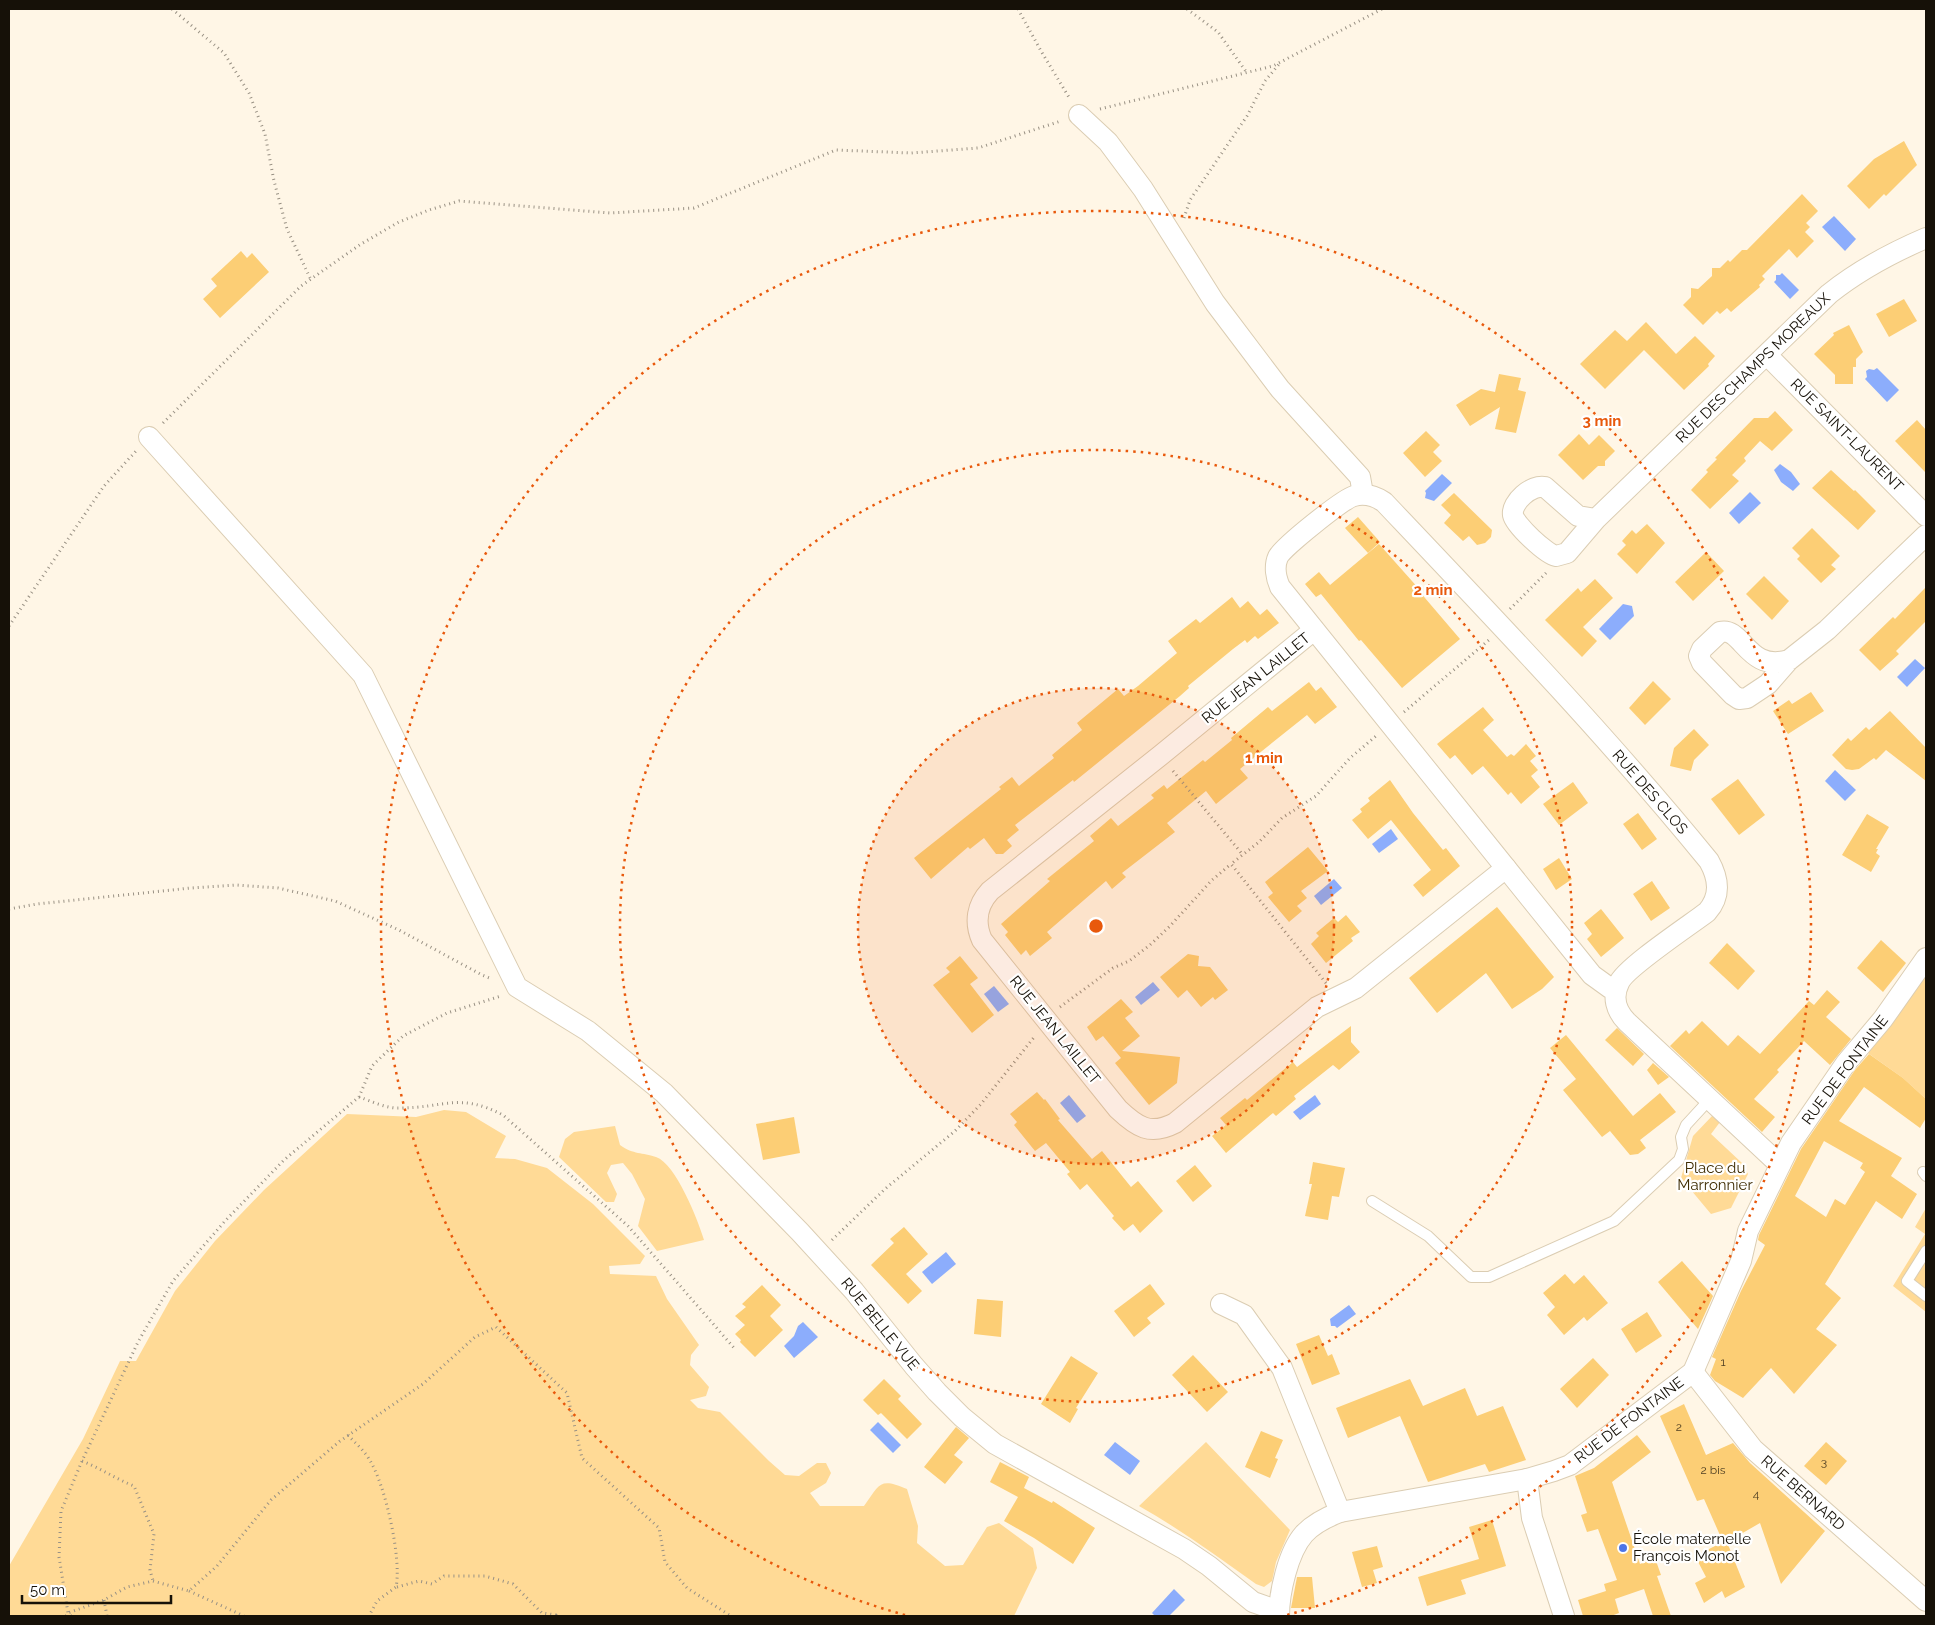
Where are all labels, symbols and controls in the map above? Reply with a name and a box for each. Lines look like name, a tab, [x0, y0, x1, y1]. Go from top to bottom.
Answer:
street label: RUE DES CHAMPS MOREAUX	[1672, 289, 1834, 447]
street label: RUE SAINT-LAURENT	[1787, 375, 1907, 495]
text: 3 min	[1583, 412, 1621, 430]
text: 2 min	[1414, 581, 1452, 599]
street label: RUE JEAN LAILLET	[1198, 629, 1314, 727]
street label: RUE DES CLOS	[1609, 746, 1691, 838]
text: 1 min	[1245, 749, 1283, 767]
centre of rings	[1087, 917, 1105, 935]
street label: RUE JEAN LAILLET	[1006, 972, 1104, 1088]
street label: RUE DE FONTAINE	[1798, 1012, 1892, 1128]
park label: Place du Marronnier	[1677, 1159, 1753, 1194]
street label: RUE BELLE VUE	[837, 1274, 923, 1374]
house number: 1	[1720, 1355, 1726, 1369]
street label: RUE DE FONTAINE	[1571, 1373, 1687, 1467]
house number: 2	[1676, 1420, 1682, 1434]
street label: RUE BERNARD	[1757, 1452, 1849, 1534]
house number: 3	[1821, 1455, 1827, 1469]
house number: 2 bis	[1700, 1463, 1726, 1477]
house number: 4	[1753, 1487, 1760, 1501]
place label: École maternelle François Monot	[1633, 1530, 1751, 1565]
marker: École maternelle François Monot	[1617, 1542, 1629, 1554]
scale bar	[22, 1572, 171, 1604]
text: 50 m	[30, 1581, 65, 1599]

